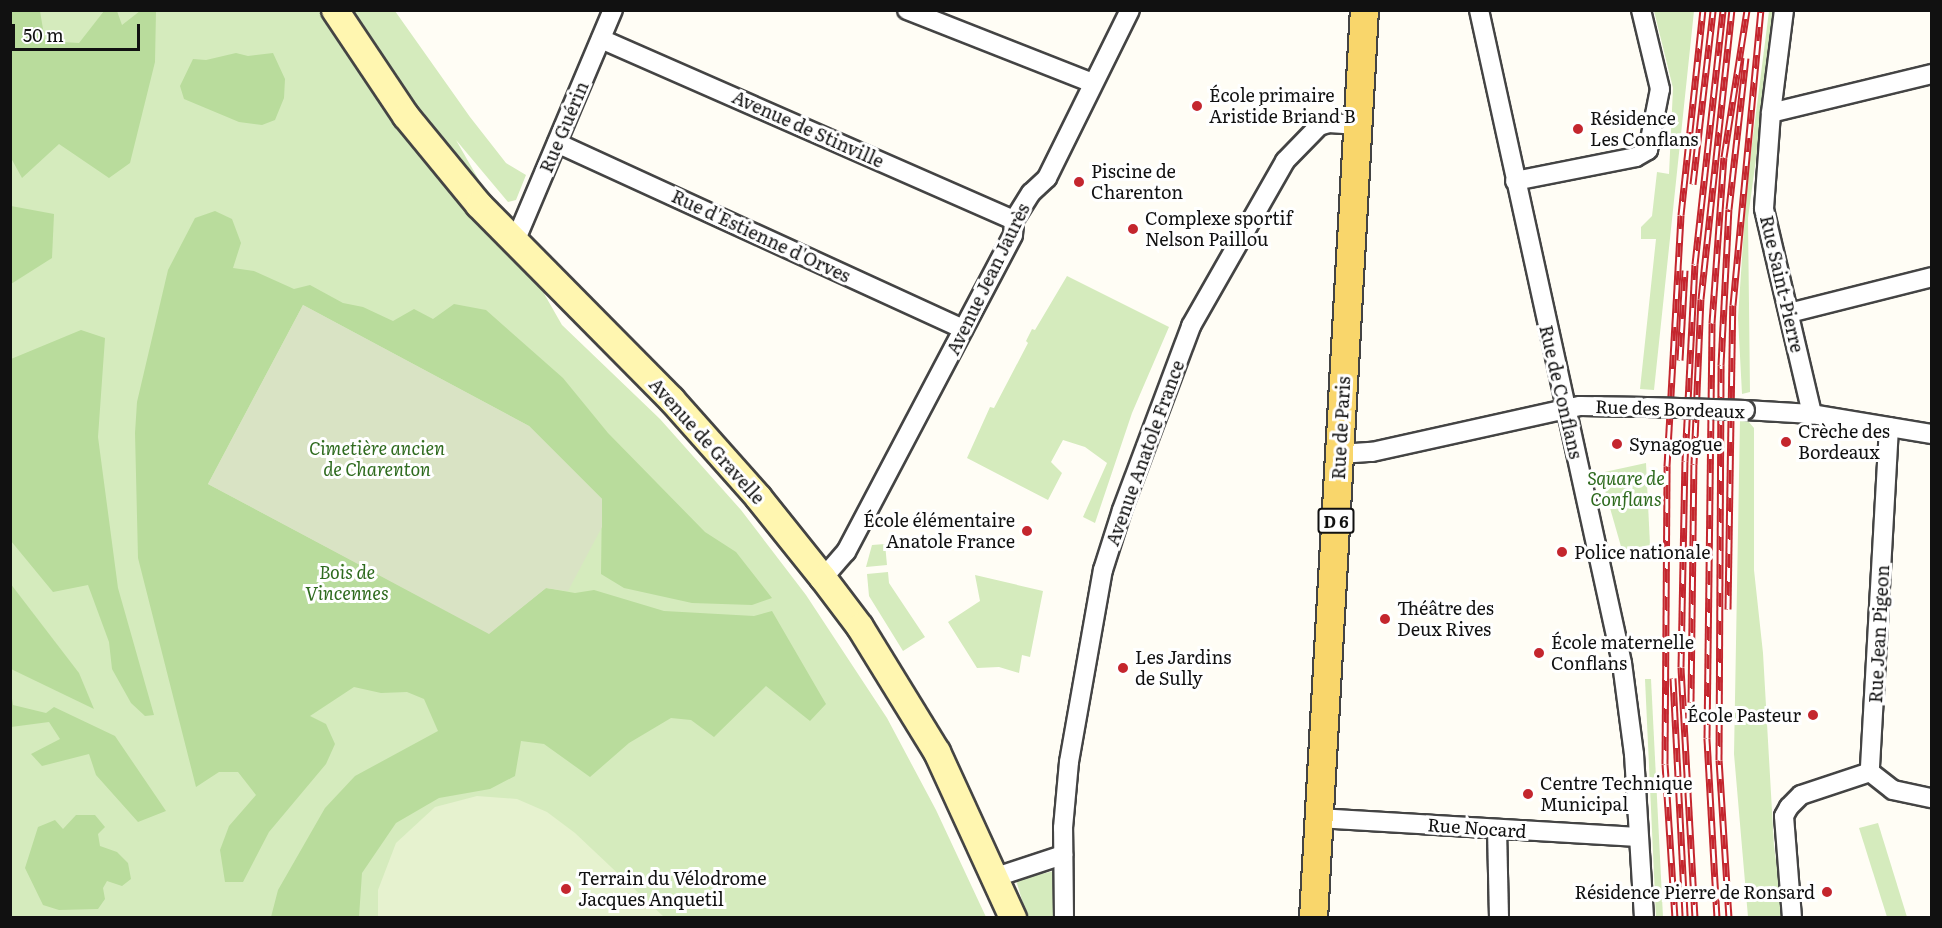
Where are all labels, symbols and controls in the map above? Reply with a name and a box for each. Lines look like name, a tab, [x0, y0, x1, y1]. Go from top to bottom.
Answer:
scale bar	[15, 12, 142, 50]
text: 50 m	[23, 21, 64, 48]
street label: Rue Guérin	[535, 78, 593, 176]
place label: École primaire Aristide Briand B	[1209, 85, 1356, 128]
street label: Avenue de Stinville	[729, 86, 887, 172]
marker: École primaire Aristide Briand B	[1190, 99, 1204, 113]
place label: Résidence Les Conflans	[1590, 108, 1699, 150]
marker: Résidence Les Conflans	[1571, 122, 1585, 136]
place label: Piscine de Charenton	[1091, 161, 1183, 204]
marker: Piscine de Charenton	[1072, 175, 1086, 189]
street label: Rue d'Estienne d'Orves	[668, 185, 854, 287]
street label: Avenue Jean Jaurès	[942, 200, 1034, 358]
place label: Complexe sportif Nelson Paillou	[1145, 208, 1292, 250]
street label: Rue Saint-Pierre	[1756, 213, 1808, 355]
marker: Complexe sportif Nelson Paillou	[1126, 222, 1140, 236]
street label: Rue de Conflans	[1535, 323, 1587, 461]
street label: Avenue Anatole France	[1101, 357, 1189, 549]
street label: Avenue de Gravelle	[645, 374, 769, 508]
street label: Rue de Paris	[1328, 376, 1354, 480]
street label: Rue des Bordeaux	[1595, 396, 1745, 422]
place label: Crèche des Bordeaux	[1798, 421, 1890, 464]
place label: Synagogue	[1629, 433, 1722, 455]
marker: Crèche des Bordeaux	[1779, 435, 1793, 449]
marker: Synagogue	[1610, 437, 1624, 451]
park label: Cimetière ancien de Charenton	[309, 438, 445, 480]
park label: Square de Conflans	[1587, 468, 1665, 510]
road number: D 6	[1316, 508, 1356, 534]
place label: École élémentaire Anatole France	[863, 510, 1015, 552]
marker: École élémentaire Anatole France	[1020, 524, 1034, 538]
place label: Police nationale	[1574, 541, 1710, 563]
marker: Police nationale	[1555, 545, 1569, 559]
park label: Bois de Vincennes	[305, 562, 389, 604]
street label: Rue Jean Pigeon	[1865, 564, 1893, 704]
place label: Théâtre des Deux Rives	[1397, 598, 1494, 640]
marker: Théâtre des Deux Rives	[1378, 612, 1392, 626]
place label: École maternelle Conflans	[1551, 632, 1694, 674]
marker: École maternelle Conflans	[1532, 646, 1546, 660]
place label: Les Jardins de Sully	[1135, 647, 1231, 690]
marker: Les Jardins de Sully	[1116, 661, 1130, 675]
place label: École Pasteur	[1687, 704, 1801, 726]
marker: École Pasteur	[1806, 708, 1820, 722]
place label: Centre Technique Municipal	[1540, 773, 1693, 816]
marker: Centre Technique Municipal	[1521, 787, 1535, 801]
street label: Rue Nocard	[1427, 814, 1527, 842]
place label: Terrain du Vélodrome Jacques Anquetil	[578, 868, 766, 910]
place label: Résidence Pierre de Ronsard	[1574, 881, 1815, 903]
marker: Terrain du Vélodrome Jacques Anquetil	[559, 882, 573, 896]
marker: Résidence Pierre de Ronsard	[1820, 885, 1834, 899]

